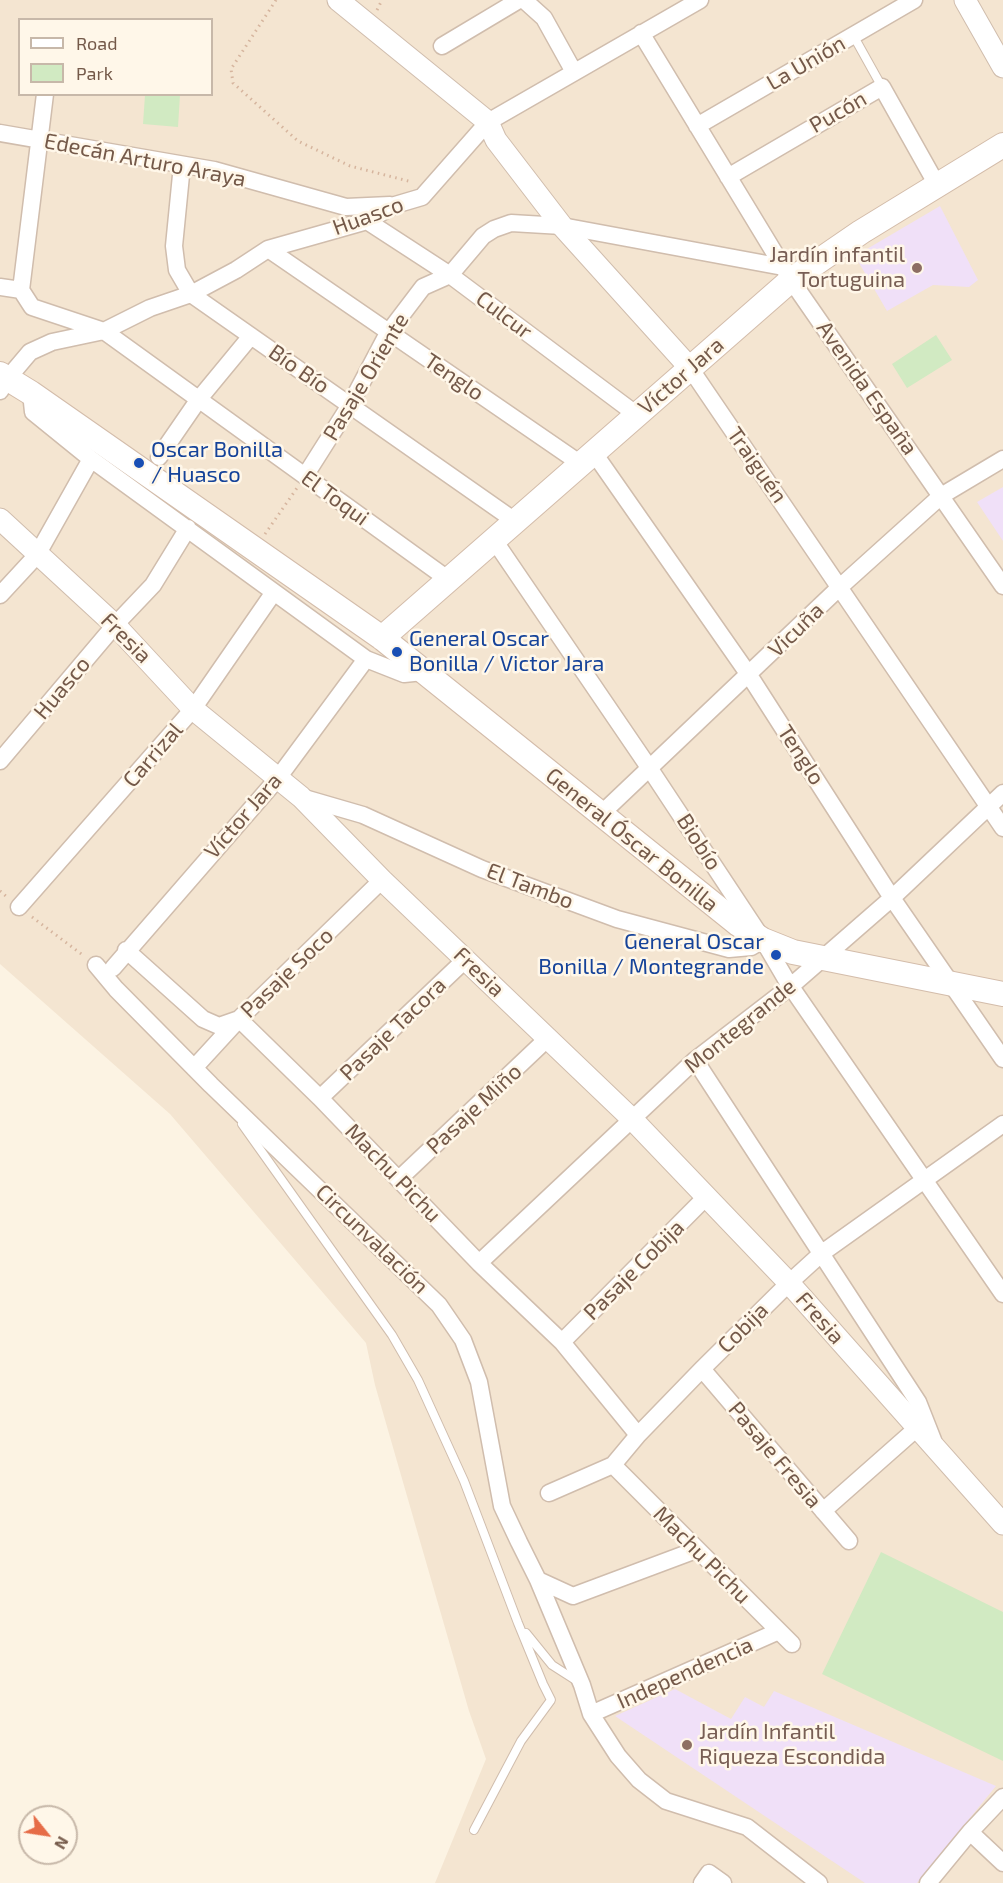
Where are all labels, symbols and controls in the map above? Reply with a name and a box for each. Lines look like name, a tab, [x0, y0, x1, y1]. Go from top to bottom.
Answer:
legend	[18, 18, 213, 96]
street label: La Unión	[762, 30, 850, 96]
text: Road	[76, 32, 117, 54]
text: Park	[76, 62, 113, 84]
street label: Pucón	[805, 85, 871, 139]
street label: Edecán Arturo Araya	[42, 128, 248, 192]
street label: Huasco	[329, 191, 407, 241]
place label: Jardín infantil Tortuguina	[769, 242, 905, 294]
marker: Jardín infantil Tortuguina	[910, 261, 924, 275]
street label: Culcur	[471, 285, 537, 345]
street label: Pasaje Oriente	[318, 308, 414, 446]
street label: Avenida España	[811, 316, 923, 460]
street label: Víctor Jara	[633, 332, 729, 420]
street label: Bío Bío	[264, 339, 334, 399]
street label: Tenglo	[419, 348, 489, 406]
street label: Traiguén	[721, 422, 793, 508]
place label: Oscar Bonilla / Huasco	[151, 437, 283, 488]
marker: Oscar Bonilla / Huasco	[132, 456, 146, 470]
street label: El Toqui	[296, 465, 374, 531]
street label: Vicuña	[763, 597, 829, 663]
street label: Fresia	[95, 607, 157, 669]
place label: General Oscar Bonilla / Victor Jara	[409, 626, 604, 678]
marker: General Oscar Bonilla / Victor Jara	[390, 645, 404, 659]
street label: Huasco	[28, 651, 96, 725]
street label: Carrizal	[118, 717, 188, 793]
street label: Tenglo	[772, 720, 830, 790]
street label: General Óscar Bonilla	[540, 762, 724, 918]
street label: Víctor Jara	[199, 768, 287, 864]
street label: Biobío	[671, 809, 727, 875]
street label: El Tambo	[483, 857, 577, 915]
street label: Pasaje Soco	[235, 922, 339, 1024]
place label: General Oscar Bonilla / Montegrande	[538, 929, 764, 980]
street label: Fresia	[448, 941, 510, 1003]
marker: General Oscar Bonilla / Montegrande	[769, 948, 783, 962]
street label: Pasaje Tacora	[334, 972, 452, 1086]
street label: Montegrande	[679, 973, 801, 1079]
street label: Pasaje Miño	[421, 1058, 527, 1160]
street label: Machu Pichu	[339, 1118, 447, 1228]
street label: Circunvalación	[310, 1179, 434, 1299]
street label: Pasaje Cobija	[578, 1214, 690, 1326]
street label: Fresia	[790, 1286, 850, 1350]
street label: Cobija	[712, 1297, 774, 1359]
street label: Pasaje Fresia	[723, 1396, 827, 1514]
street label: Machu Pichu	[648, 1501, 756, 1609]
street label: Independencia	[613, 1631, 757, 1715]
place label: Jardín Infantil Riqueza Escondida	[699, 1719, 885, 1771]
marker: Jardín Infantil Riqueza Escondida	[680, 1738, 694, 1752]
north arrow	[18, 1805, 78, 1865]
text: N	[51, 1833, 73, 1853]

